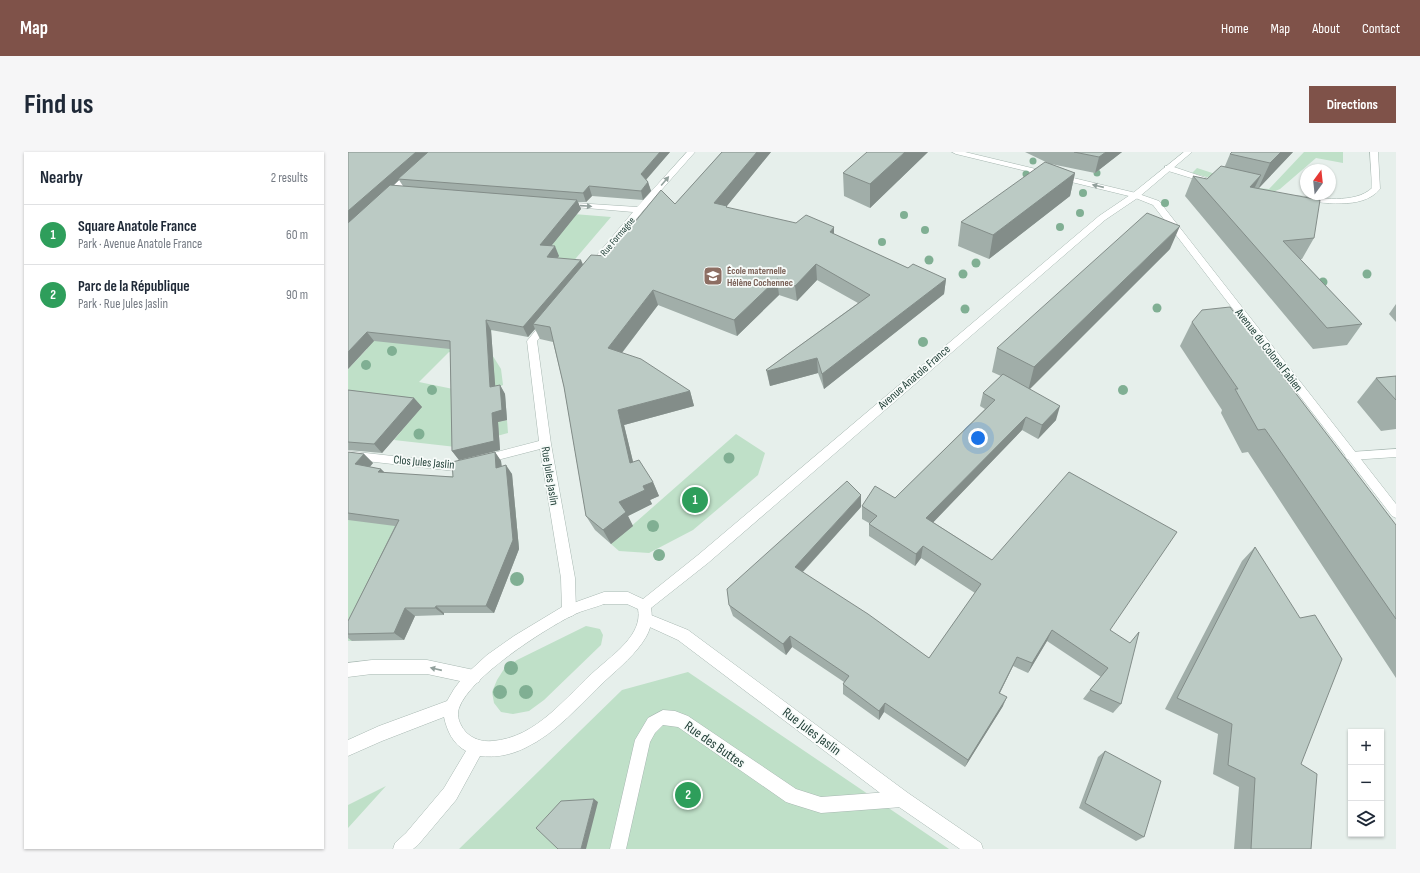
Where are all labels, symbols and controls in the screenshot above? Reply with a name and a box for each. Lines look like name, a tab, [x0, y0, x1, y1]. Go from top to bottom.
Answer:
text: Map	[20, 17, 48, 40]
text: Home	[1221, 20, 1249, 37]
text: Map	[1271, 20, 1290, 37]
text: About	[1312, 20, 1340, 37]
text: Contact	[1362, 20, 1400, 37]
button: Directions	[1309, 86, 1396, 123]
text: Find us	[24, 88, 93, 121]
north arrow	[1300, 164, 1336, 200]
text: Nearby	[40, 168, 83, 188]
text: 2 results	[271, 170, 308, 186]
one-way arrow	[661, 176, 670, 187]
one-way arrow	[1091, 183, 1104, 189]
one-way arrow	[580, 202, 592, 209]
street label: Rue Formagne	[598, 215, 638, 259]
text: Square Anatole France	[78, 217, 197, 236]
text: 1	[50, 227, 56, 243]
text: 60 m	[286, 227, 308, 243]
text: Park · Avenue Anatole France	[78, 236, 202, 252]
school or university icon: École maternelle Hélène Cochennec	[702, 265, 724, 287]
place label: École maternelle Hélène Cochennec	[727, 265, 793, 289]
text: Parc de la République	[78, 277, 190, 296]
text: 2	[50, 287, 56, 303]
text: 90 m	[286, 287, 308, 303]
text: Park · Rue Jules Jaslin	[78, 296, 168, 312]
street label: Avenue du Colonel Fabien	[1231, 305, 1306, 395]
street label: Avenue Anatole France	[874, 342, 954, 414]
your location	[968, 428, 988, 448]
street label: Rue Jules Jaslin	[537, 446, 562, 507]
street label: Clos Jules Jaslin	[393, 452, 455, 473]
pin: 1	[682, 485, 708, 515]
one-way arrow	[430, 665, 442, 671]
street label: Rue Jules Jaslin	[779, 704, 844, 759]
street label: Rue des Buttes	[681, 717, 748, 771]
map controls	[1348, 729, 1384, 837]
button: +	[1348, 729, 1384, 765]
button: −	[1348, 765, 1384, 801]
pin: 2	[675, 780, 701, 810]
button: layers	[1348, 801, 1384, 837]

